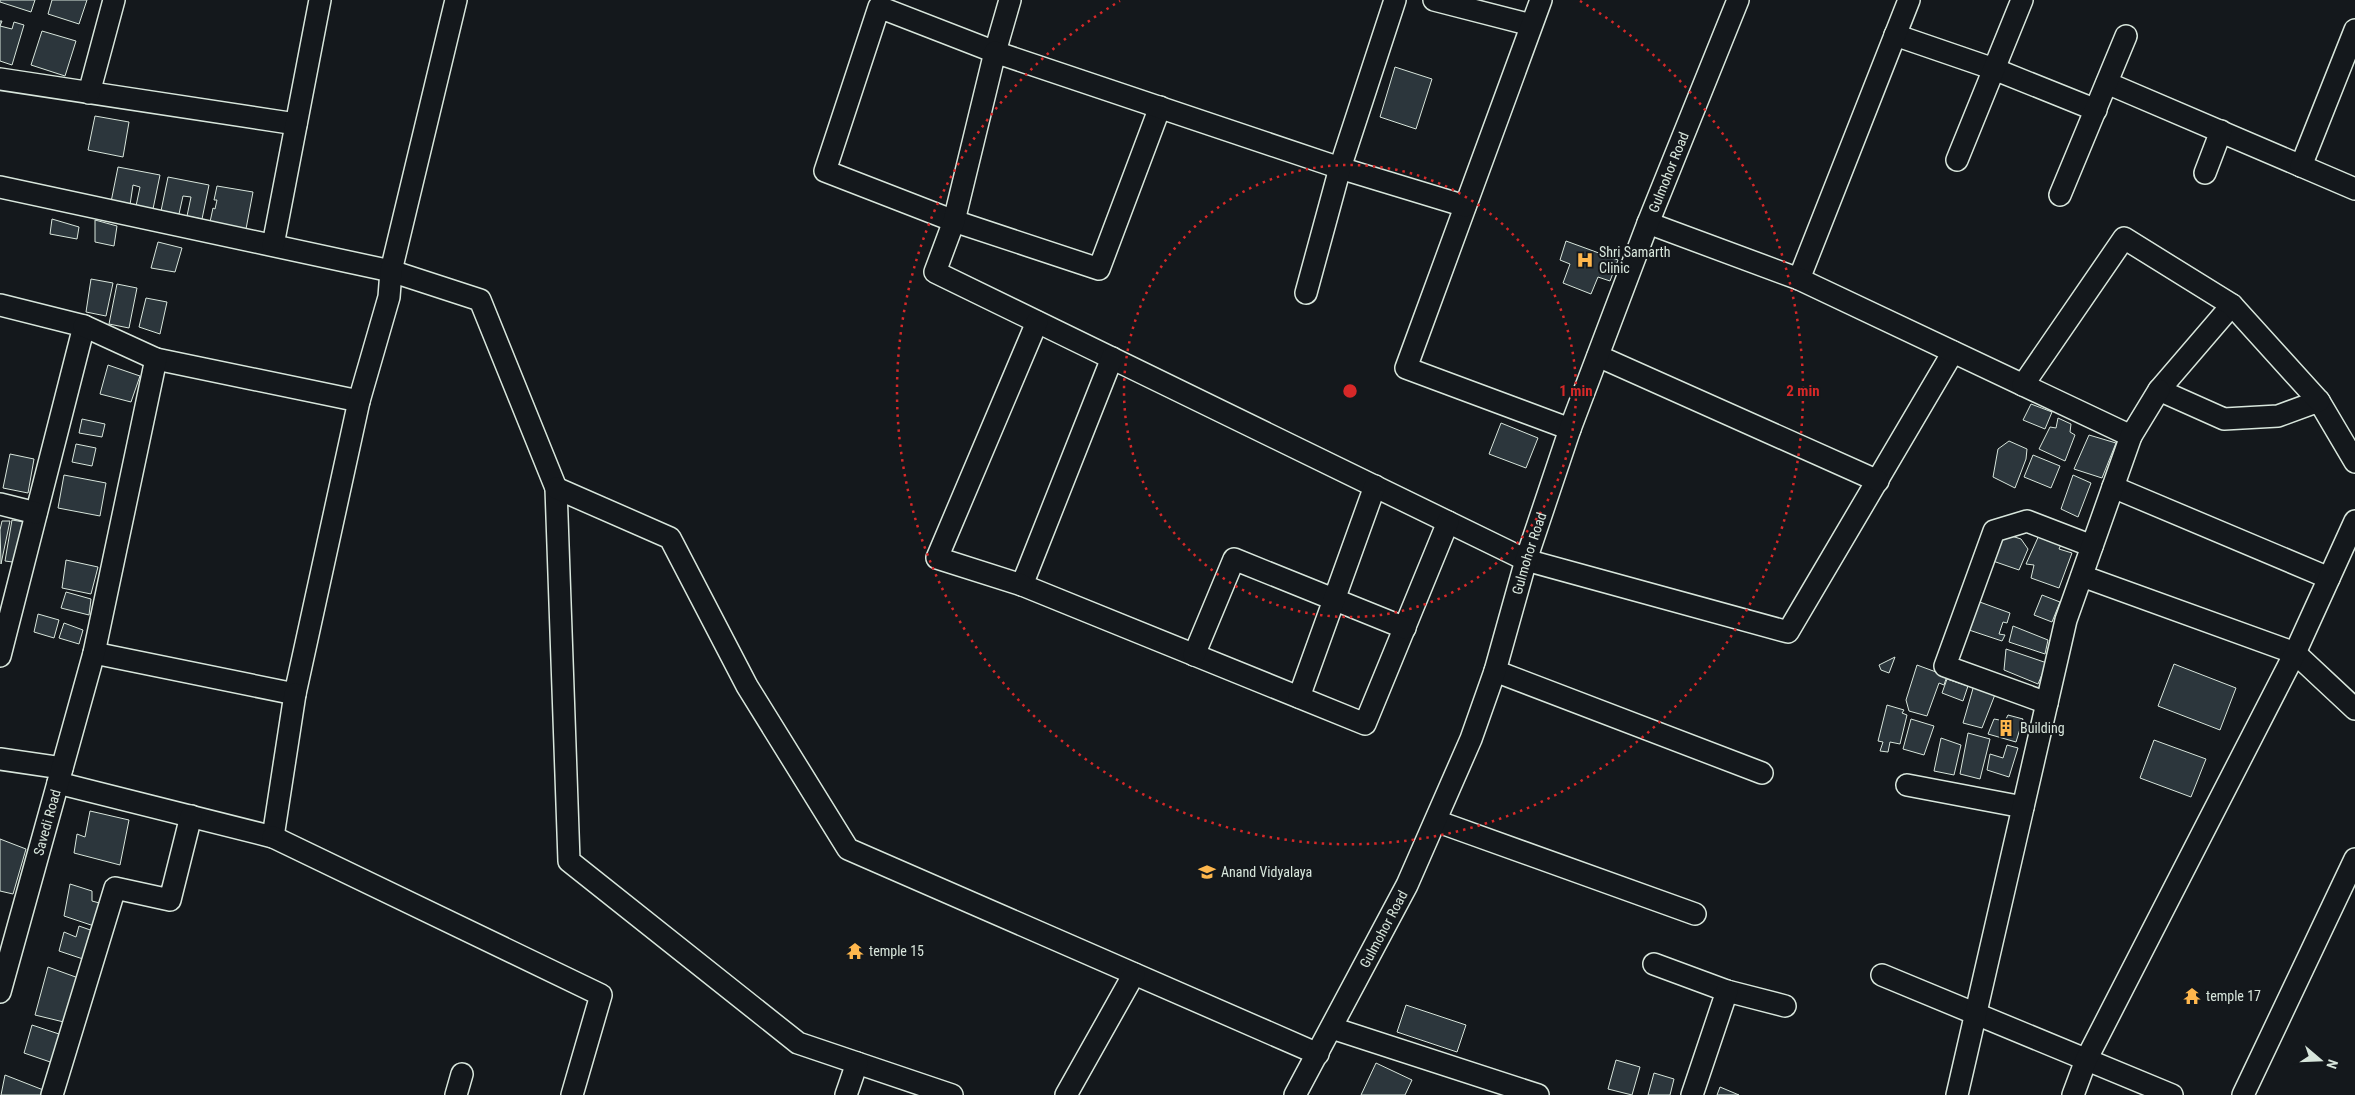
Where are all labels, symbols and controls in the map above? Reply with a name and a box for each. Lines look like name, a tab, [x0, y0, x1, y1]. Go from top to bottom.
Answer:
street label: Gulmohor Road	[1645, 130, 1692, 215]
place label: Shri Samarth Clinic	[1599, 244, 1670, 276]
hospital icon: Shri Samarth Clinic	[1575, 250, 1595, 270]
centre of rings	[1341, 382, 1359, 400]
text: 1 min	[1559, 382, 1593, 400]
text: 2 min	[1786, 382, 1820, 400]
street label: Gulmohor Road	[1509, 510, 1549, 596]
building icon: Building	[1996, 718, 2016, 738]
place label: Building	[2020, 720, 2065, 736]
street label: Savedi Road	[30, 788, 64, 857]
school or university icon: Anand Vidyalaya	[1197, 862, 1217, 882]
place label: Anand Vidyalaya	[1221, 864, 1312, 880]
street label: Gulmohor Road	[1356, 888, 1411, 971]
temple icon: temple 15	[845, 941, 865, 961]
place label: temple 15	[869, 943, 924, 959]
temple icon: temple 17	[2182, 986, 2202, 1006]
place label: temple 17	[2206, 988, 2261, 1004]
north arrow	[2295, 1035, 2345, 1085]
text: N	[2323, 1058, 2341, 1071]

